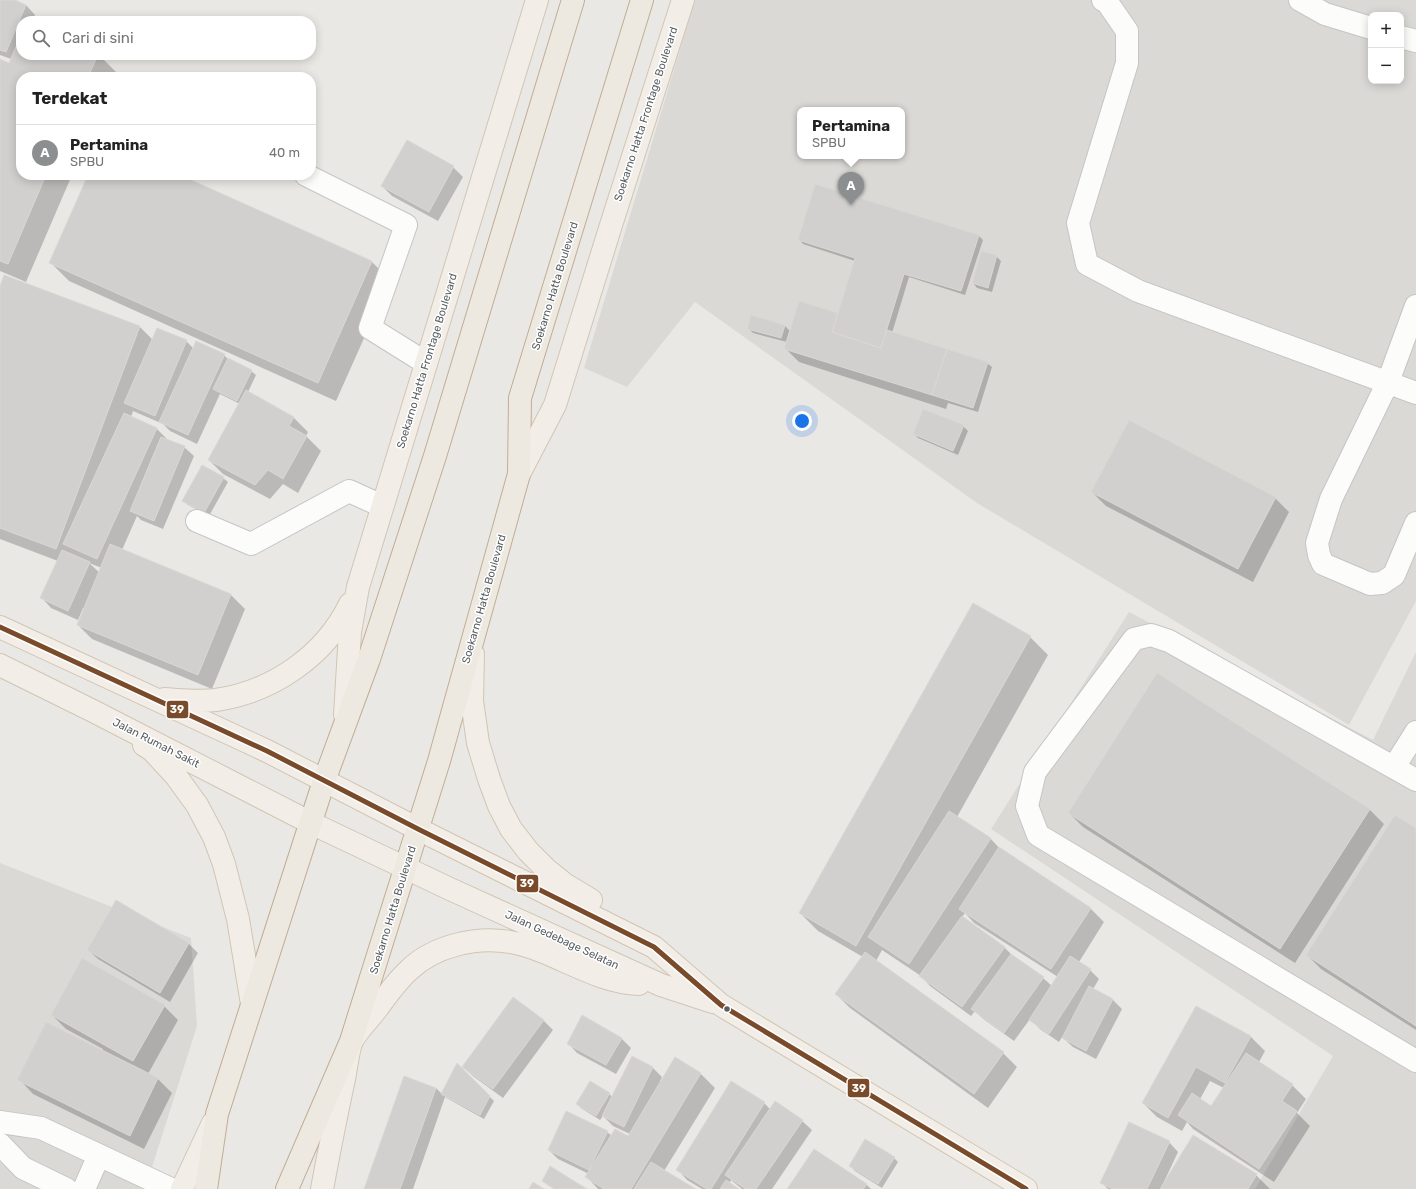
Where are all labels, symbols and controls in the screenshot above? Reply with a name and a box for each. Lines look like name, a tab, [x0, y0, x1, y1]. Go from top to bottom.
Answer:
map controls	[1368, 12, 1404, 84]
button: +	[1368, 12, 1404, 48]
search box	[16, 16, 316, 60]
street label: Soekarno Hatta Frontage Boulevard	[612, 25, 680, 203]
icon: search	[30, 27, 52, 49]
text: Cari di sini	[62, 29, 134, 47]
button: −	[1368, 48, 1404, 84]
text: Terdekat	[32, 88, 107, 108]
popup	[797, 107, 905, 159]
text: Pertamina	[812, 117, 890, 135]
text: SPBU	[812, 135, 846, 150]
text: Pertamina	[70, 136, 148, 154]
text: A	[40, 145, 50, 160]
text: 40 m	[269, 145, 300, 160]
text: SPBU	[70, 154, 104, 169]
pin: A	[838, 172, 864, 205]
street label: Soekarno Hatta Boulevard	[529, 220, 581, 352]
street label: Soekarno Hatta Frontage Boulevard	[394, 272, 460, 450]
your location	[792, 411, 812, 431]
street label: Soekarno Hatta Boulevard	[459, 533, 509, 665]
line badge: 39	[166, 700, 189, 719]
text: 39	[170, 703, 184, 716]
street label: Jalan Rumah Sakit	[110, 715, 202, 771]
street label: Soekarno Hatta Boulevard	[367, 844, 419, 976]
line badge: 39	[516, 874, 539, 893]
text: 39	[520, 877, 534, 890]
street label: Jalan Gedebage Selatan	[503, 908, 621, 972]
unlabelled marker	[722, 1004, 732, 1014]
line badge: 39	[847, 1078, 870, 1098]
text: 39	[852, 1082, 866, 1095]

